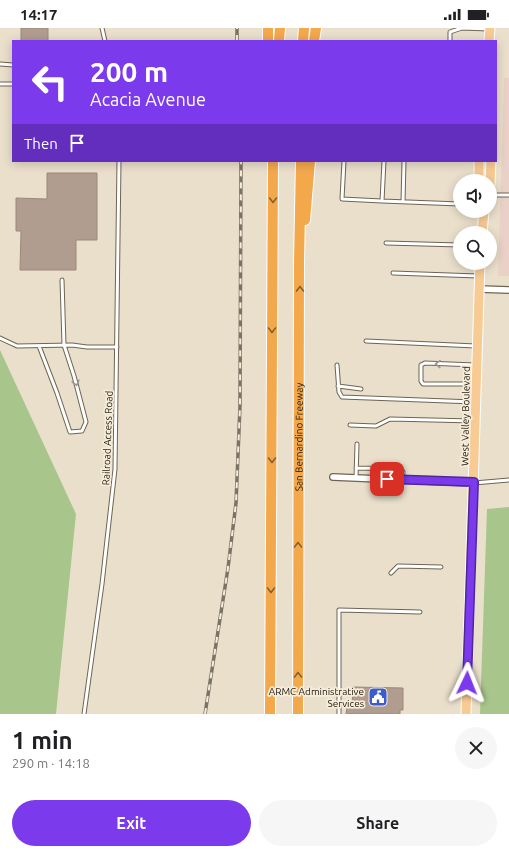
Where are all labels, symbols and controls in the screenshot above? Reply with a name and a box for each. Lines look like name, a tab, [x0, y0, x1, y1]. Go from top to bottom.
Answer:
text: 14:17	[20, 6, 58, 23]
icon: left	[24, 56, 76, 108]
text: 200 m	[90, 56, 168, 87]
text: Acacia Avenue	[90, 89, 206, 109]
icon: arrive	[66, 132, 88, 154]
text: Then	[24, 135, 58, 152]
map controls	[453, 174, 497, 270]
button: sound	[453, 174, 497, 218]
one-way arrow	[269, 197, 277, 203]
button: search	[453, 226, 497, 270]
one-way arrow	[296, 286, 304, 292]
one-way arrow	[268, 327, 276, 333]
one-way arrow	[435, 359, 441, 368]
street label: West Valley Boulevard	[459, 366, 472, 466]
one-way arrow	[71, 379, 79, 386]
street label: San Bernardino Freeway	[293, 383, 305, 491]
street label: Railroad Access Road	[100, 390, 115, 485]
one-way arrow	[267, 457, 276, 463]
pin	[370, 462, 404, 496]
icon: arrive	[376, 468, 398, 490]
one-way arrow	[294, 542, 302, 548]
one-way arrow	[267, 587, 275, 593]
position arrow	[446, 662, 488, 704]
one-way arrow	[294, 672, 302, 678]
place label: ARMC Administrative Services	[269, 686, 364, 709]
public building icon: ARMC Administrative Services	[367, 686, 389, 708]
text: 1 min	[12, 727, 73, 754]
button: close	[455, 727, 497, 769]
text: 290 m · 14:18	[12, 756, 90, 770]
button: Exit	[12, 800, 251, 846]
button: Share	[259, 800, 497, 846]

